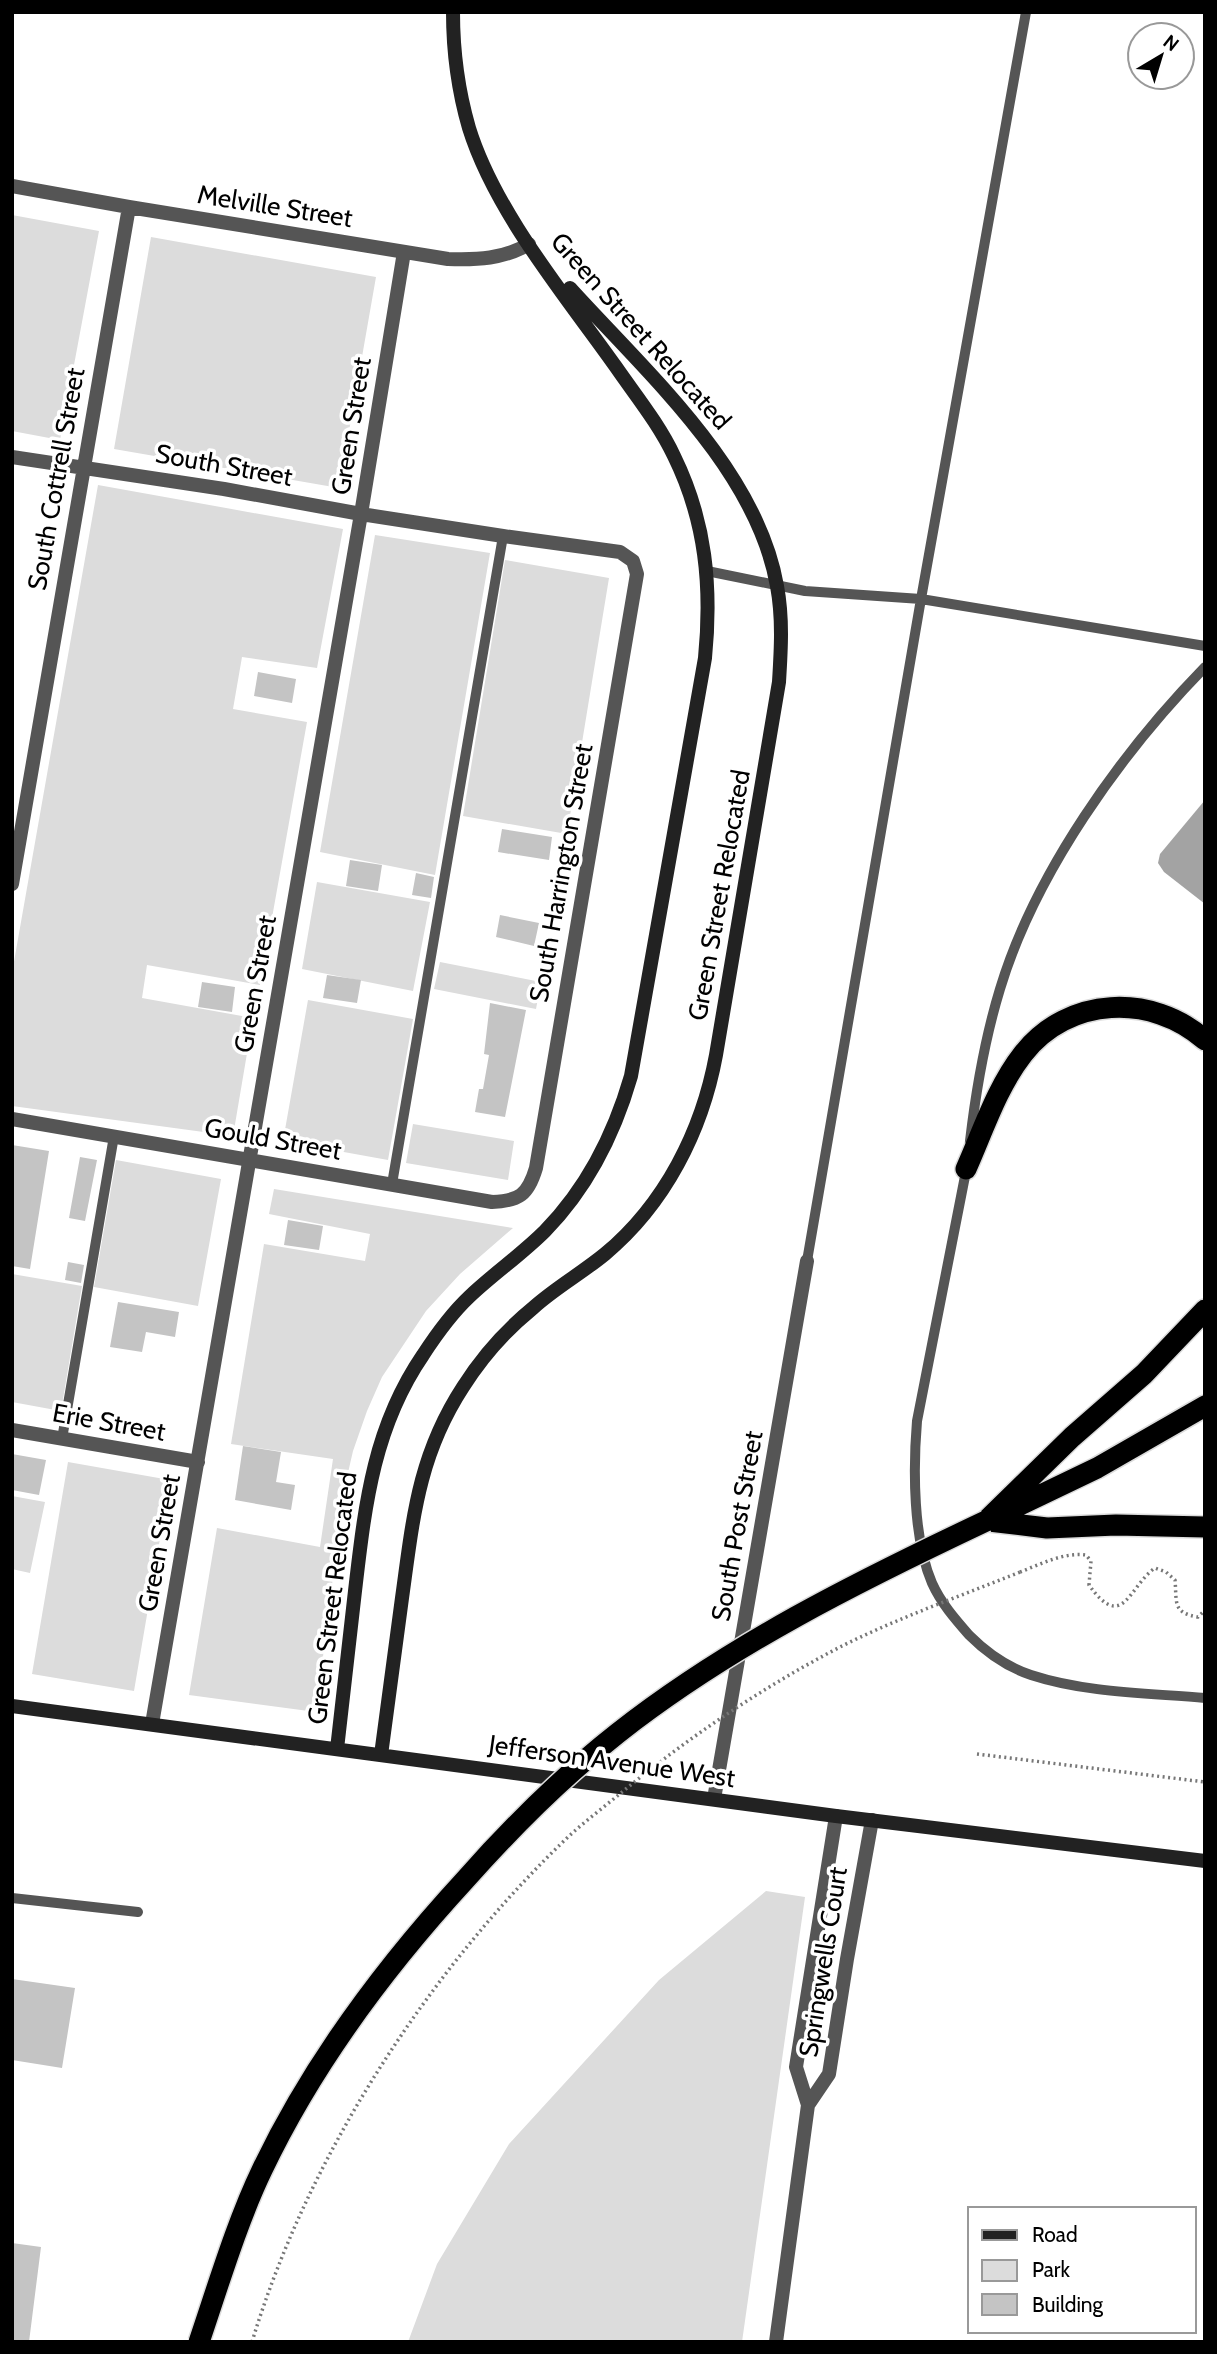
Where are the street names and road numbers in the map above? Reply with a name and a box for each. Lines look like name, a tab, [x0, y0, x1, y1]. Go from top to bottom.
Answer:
street label: Melville Street	[195, 178, 355, 234]
street label: Green Street Relocated	[544, 226, 738, 436]
street label: Green Street	[324, 355, 378, 497]
street label: South Cottrell Street	[21, 365, 91, 593]
street label: South Street	[153, 437, 295, 493]
street label: South Harrington Street	[522, 741, 600, 1005]
street label: Green Street Relocated	[681, 767, 757, 1023]
street label: Green Street	[227, 913, 283, 1055]
street label: Gould Street	[202, 1111, 344, 1167]
street label: Erie Street	[50, 1396, 168, 1448]
street label: South Post Street	[704, 1428, 770, 1624]
street label: Green Street Relocated	[301, 1470, 363, 1726]
street label: Green Street	[131, 1472, 187, 1614]
street label: Jefferson Avenue West	[486, 1728, 737, 1794]
street label: Springwells Court	[792, 1864, 854, 2059]

